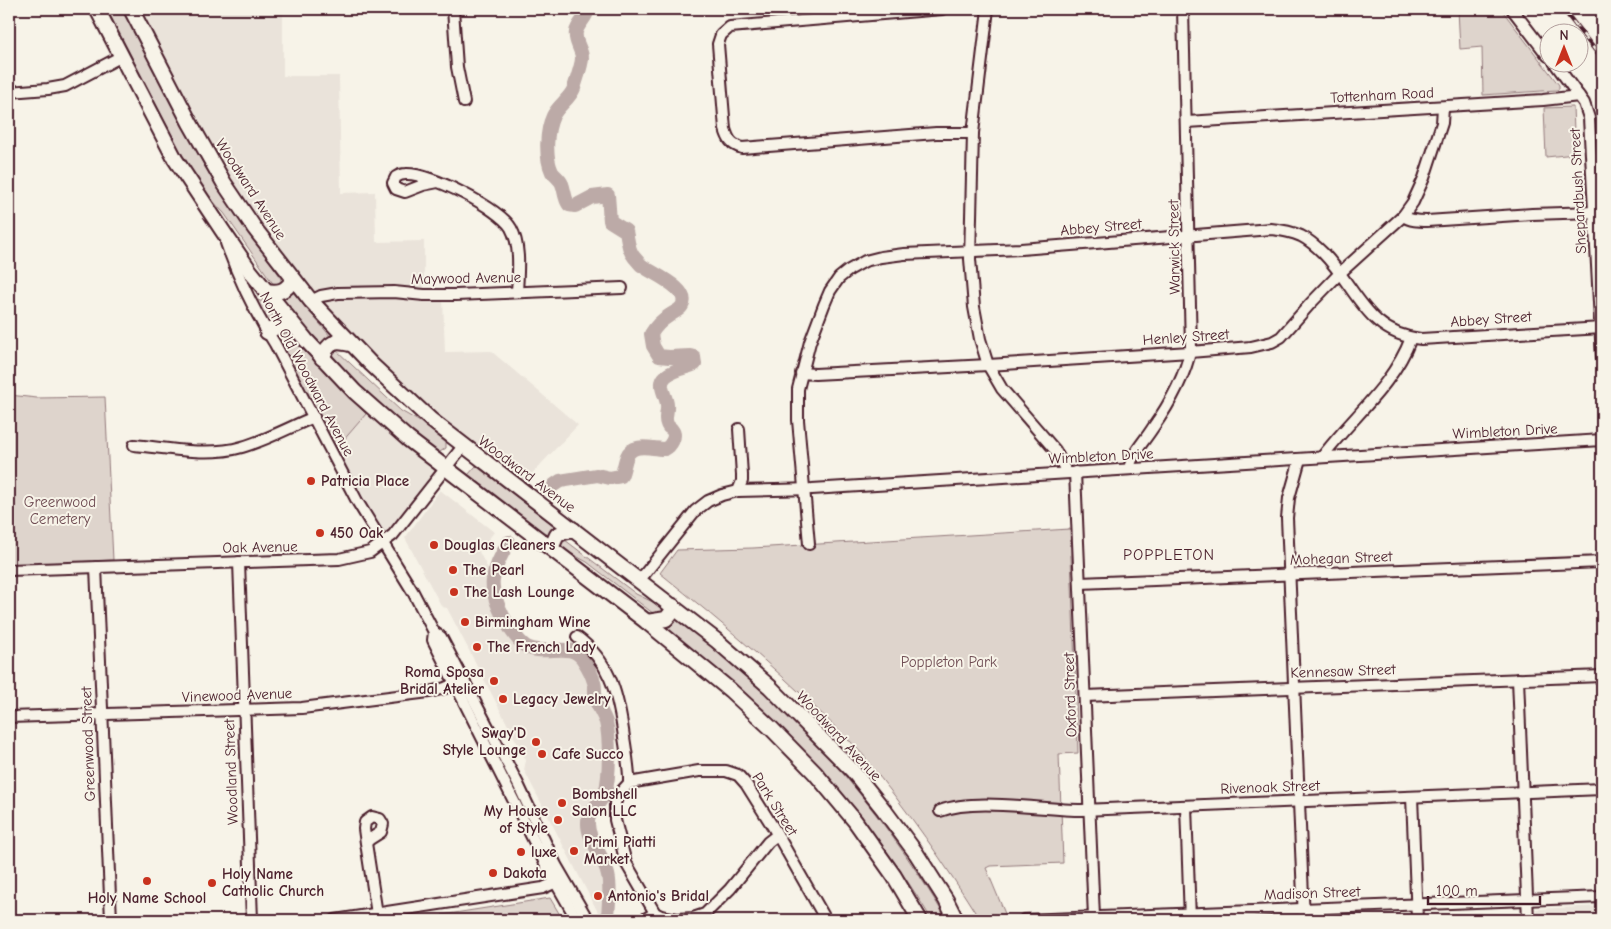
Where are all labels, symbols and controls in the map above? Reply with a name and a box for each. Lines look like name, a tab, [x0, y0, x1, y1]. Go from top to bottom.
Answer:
north arrow	[1538, 22, 1588, 72]
text: N	[1559, 27, 1569, 44]
street label: Tottenham Road	[1330, 83, 1434, 107]
street label: Shepardbush Street	[1566, 127, 1590, 254]
street label: Woodward Avenue	[212, 135, 291, 243]
street label: Warwick Street	[1164, 199, 1184, 295]
street label: Abbey Street	[1060, 214, 1143, 240]
street label: Maywood Avenue	[411, 268, 522, 288]
street label: North Old Woodward Avenue	[256, 289, 358, 460]
street label: Abbey Street	[1450, 307, 1533, 331]
street label: Henley Street	[1142, 325, 1231, 349]
street label: Wimbleton Drive	[1452, 419, 1558, 443]
street label: Woodward Avenue	[475, 432, 579, 517]
street label: Wimbleton Drive	[1048, 444, 1154, 468]
place label: Patricia Place	[321, 472, 409, 490]
marker: Patricia Place	[305, 475, 317, 487]
park label: Greenwood Cemetery	[24, 493, 96, 528]
place label: 450 Oak	[330, 524, 384, 542]
marker: 450 Oak	[314, 527, 326, 539]
place label: Douglas Cleaners	[444, 536, 555, 554]
street label: Oak Avenue	[222, 537, 298, 557]
marker: Douglas Cleaners	[428, 539, 440, 551]
district label: POPPLETON	[1123, 546, 1215, 564]
street label: Mohegan Street	[1289, 547, 1393, 569]
place label: The Pearl	[463, 561, 524, 579]
marker: The Pearl	[447, 564, 459, 576]
place label: The Lash Lounge	[464, 583, 574, 601]
marker: The Lash Lounge	[448, 586, 460, 598]
place label: Birmingham Wine	[475, 613, 591, 631]
marker: Birmingham Wine	[459, 616, 471, 628]
place label: The French Lady	[487, 638, 596, 656]
marker: The French Lady	[471, 641, 483, 653]
street label: Oxford Street	[1060, 652, 1080, 738]
park label: Poppleton Park	[901, 653, 998, 671]
street label: Kennesaw Street	[1290, 660, 1397, 682]
place label: Roma Sposa Bridal Atelier	[400, 663, 484, 698]
marker: Roma Sposa Bridal Atelier	[488, 675, 500, 687]
street label: Vinewood Avenue	[181, 684, 293, 706]
street label: Greenwood Street	[77, 686, 99, 802]
street label: Woodward Avenue	[793, 687, 886, 785]
place label: Legacy Jewelry	[513, 690, 611, 708]
marker: Legacy Jewelry	[497, 693, 509, 705]
street label: Woodland Street	[220, 718, 242, 825]
place label: Sway'D Style Lounge	[443, 724, 526, 759]
marker: Sway'D Style Lounge	[530, 736, 542, 748]
place label: Cafe Succo	[552, 745, 624, 763]
marker: Cafe Succo	[536, 748, 548, 760]
street label: Park Street	[748, 769, 802, 840]
street label: Rivenoak Street	[1220, 776, 1321, 798]
place label: Bombshell Salon LLC	[572, 785, 637, 820]
marker: Bombshell Salon LLC	[556, 797, 568, 809]
place label: My House of Style	[484, 802, 548, 837]
marker: My House of Style	[552, 814, 564, 826]
place label: Primi Piatti Market	[584, 833, 656, 868]
place label: luxe	[531, 843, 557, 861]
marker: Primi Piatti Market	[568, 845, 580, 857]
marker: luxe	[515, 846, 527, 858]
place label: Dakota	[503, 864, 547, 882]
place label: Holy Name Catholic Church	[222, 865, 324, 900]
marker: Dakota	[487, 867, 499, 879]
scale bar	[1428, 874, 1541, 906]
marker: Holy Name School	[141, 875, 153, 887]
marker: Holy Name Catholic Church	[206, 877, 218, 889]
street label: Madison Street	[1263, 882, 1361, 904]
text: 100 m	[1436, 882, 1478, 900]
place label: Antonio's Bridal	[608, 887, 709, 905]
place label: Holy Name School	[88, 889, 206, 907]
marker: Antonio's Bridal	[592, 890, 604, 902]

